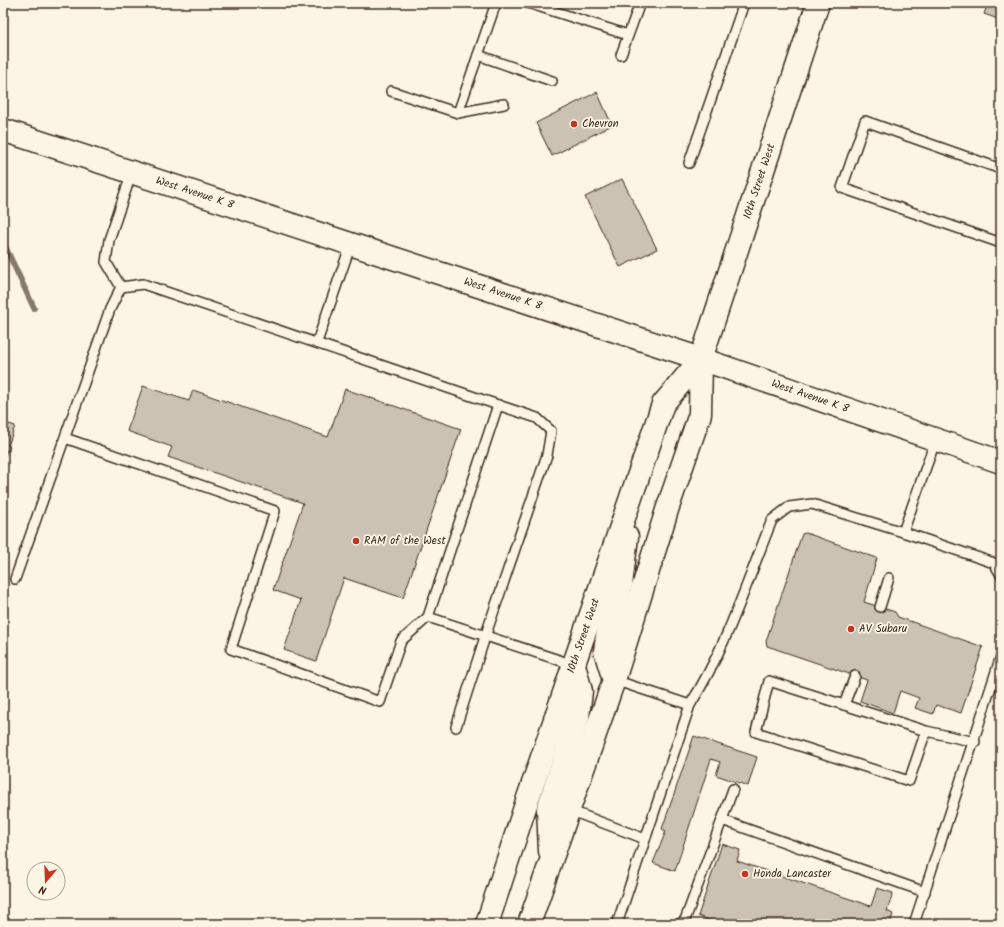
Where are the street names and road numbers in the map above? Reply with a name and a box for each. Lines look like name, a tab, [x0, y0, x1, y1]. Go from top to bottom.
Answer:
street label: 10th Street West	[739, 141, 780, 221]
street label: West Avenue K 8	[153, 172, 237, 214]
street label: West Avenue K 8	[461, 273, 545, 315]
street label: West Avenue K 8	[769, 375, 852, 418]
street label: 10th Street West	[562, 595, 605, 676]

